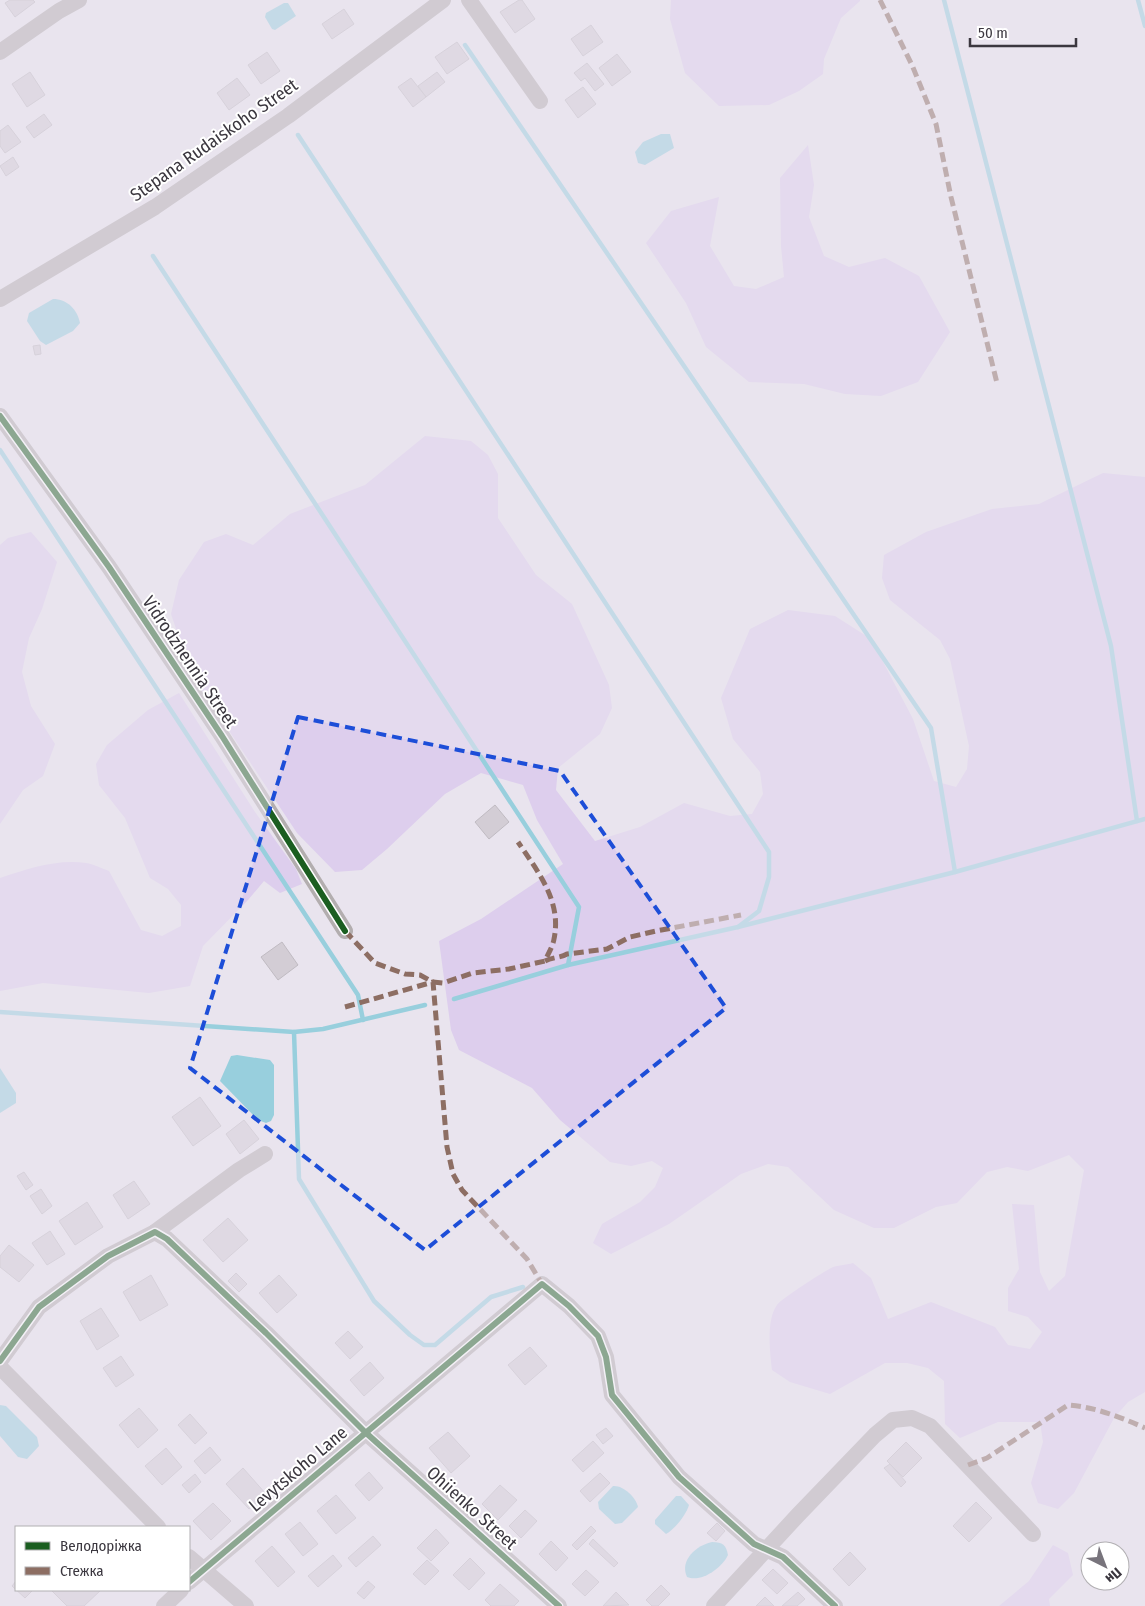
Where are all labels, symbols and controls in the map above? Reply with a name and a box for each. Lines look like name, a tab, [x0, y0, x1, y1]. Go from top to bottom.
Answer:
scale bar	[970, 15, 1076, 47]
text: 50 m	[978, 24, 1008, 42]
street label: Stepana Rudaiskoho Street	[126, 74, 302, 206]
street label: Vidrodzhennia Street	[138, 592, 242, 732]
street label: Levytskoho Lane	[244, 1421, 352, 1517]
street label: Ohiienko Street	[422, 1462, 522, 1555]
legend	[15, 1526, 190, 1591]
text: Велодоріжка	[60, 1537, 142, 1555]
north arrow	[1080, 1541, 1130, 1591]
text: Стежка	[60, 1562, 104, 1580]
text: Пн	[1102, 1564, 1125, 1587]

